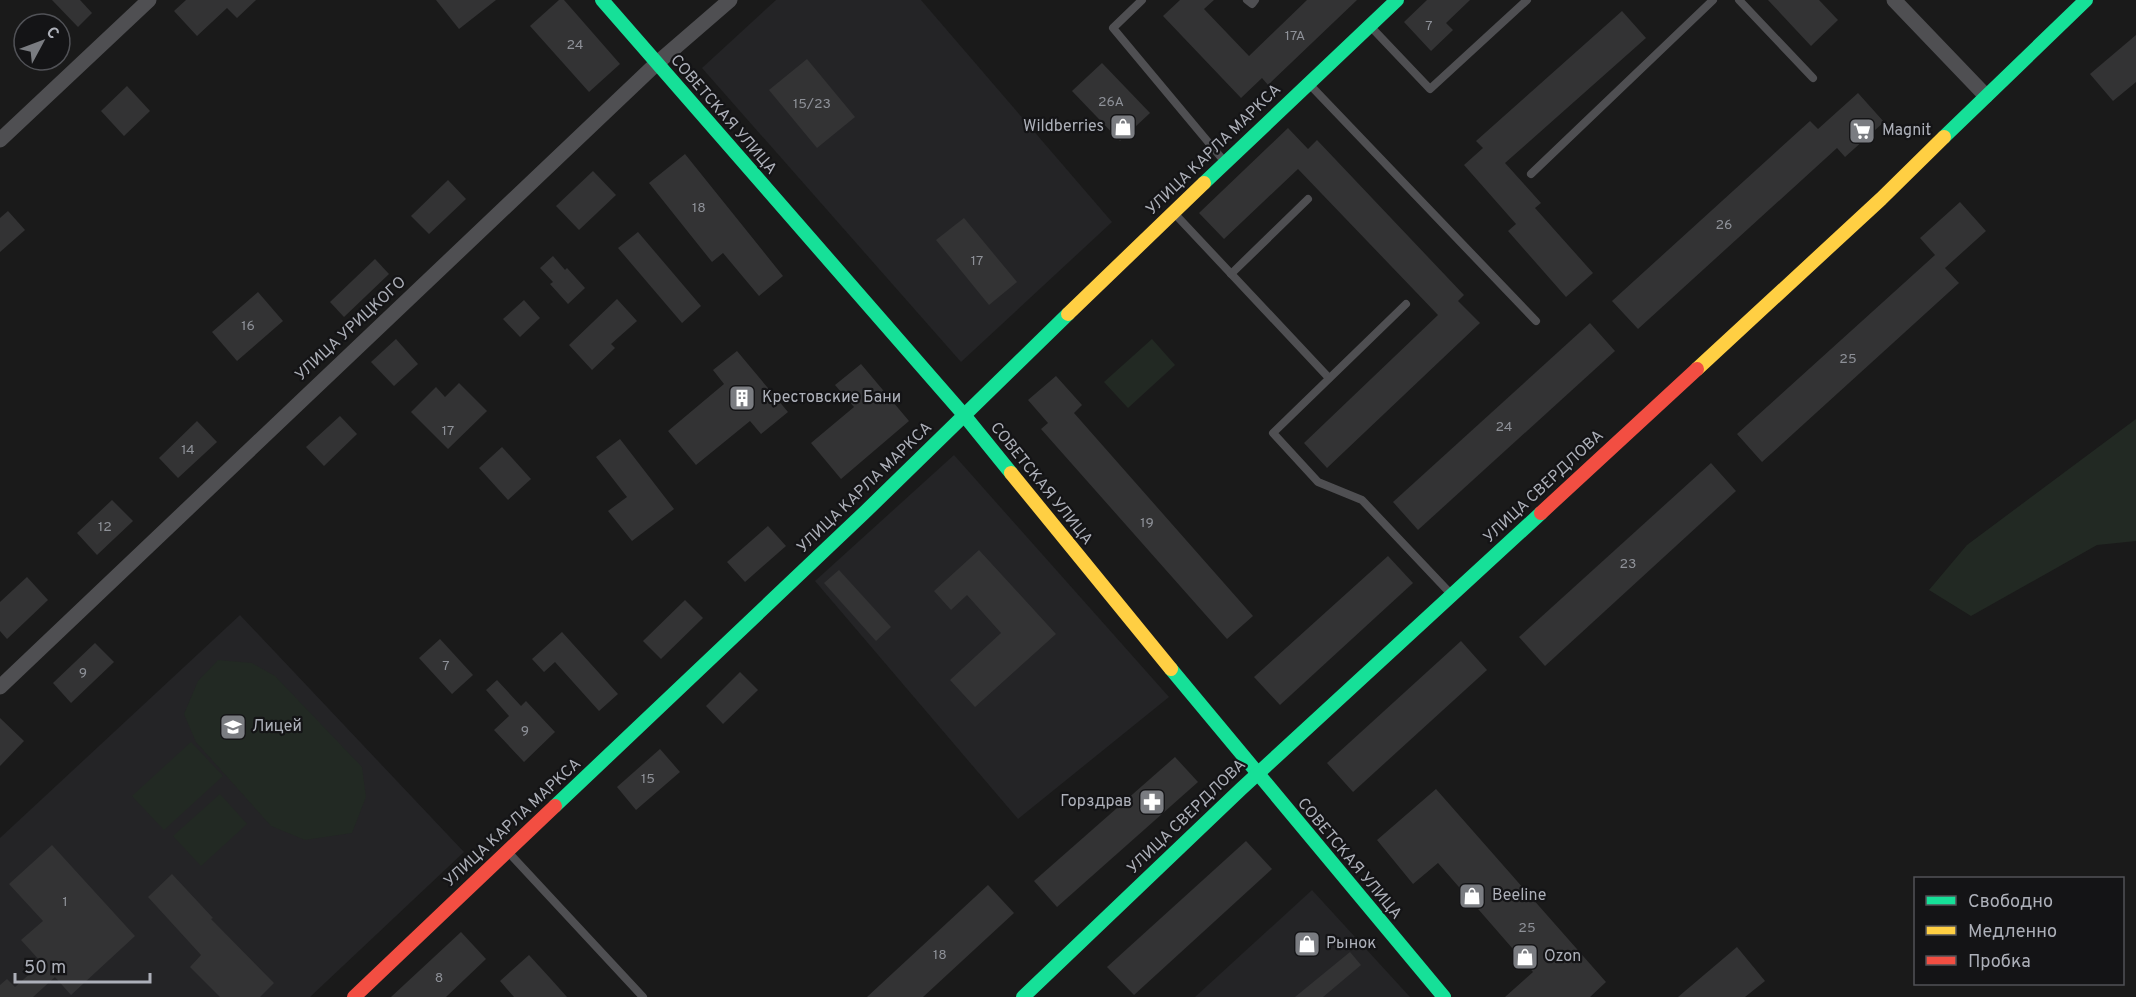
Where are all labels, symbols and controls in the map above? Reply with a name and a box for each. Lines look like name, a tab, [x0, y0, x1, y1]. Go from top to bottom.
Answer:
north arrow	[12, 12, 72, 72]
house number: 7	[1425, 18, 1433, 35]
text: С	[41, 23, 63, 44]
house number: 17А	[1285, 28, 1305, 45]
house number: 24	[566, 37, 584, 54]
street label: СОВЕТСКАЯ УЛИЦА	[665, 51, 781, 179]
street label: УЛИЦА КАРЛА МАРКСА	[1142, 80, 1286, 220]
house number: 26А	[1098, 94, 1124, 111]
house number: 15/23	[793, 96, 831, 113]
shop icon: Wildberries	[1108, 112, 1138, 142]
supermarket icon: Magnit	[1847, 116, 1877, 146]
place label: Wildberries	[1023, 117, 1104, 137]
place label: Magnit	[1882, 121, 1931, 141]
house number: 18	[692, 200, 706, 217]
house number: 26	[1716, 217, 1732, 234]
house number: 17	[971, 253, 983, 270]
street label: УЛИЦА УРИЦКОГО	[291, 272, 411, 386]
house number: 16	[241, 318, 255, 335]
house number: 25	[1839, 351, 1857, 368]
building icon: Крестовские Бани	[727, 383, 757, 413]
place label: Крестовские Бани	[762, 388, 901, 408]
street label: УЛИЦА КАРЛА МАРКСА	[793, 418, 937, 558]
street label: СОВЕТСКАЯ УЛИЦА	[985, 418, 1097, 550]
house number: 24	[1495, 419, 1513, 436]
house number: 17	[442, 423, 454, 440]
street label: УЛИЦА СВЕРДЛОВА	[1480, 426, 1608, 548]
house number: 14	[181, 442, 195, 459]
house number: 19	[1140, 515, 1154, 532]
house number: 12	[98, 519, 112, 536]
house number: 23	[1620, 556, 1637, 573]
house number: 7	[442, 658, 450, 675]
house number: 9	[79, 665, 87, 682]
school or university icon: Лицей	[218, 712, 248, 742]
place label: Лицей	[252, 717, 302, 737]
house number: 9	[521, 723, 529, 740]
street label: УЛИЦА КАРЛА МАРКСА	[440, 754, 586, 892]
street label: УЛИЦА СВЕРДЛОВА	[1124, 755, 1250, 879]
house number: 15	[641, 771, 655, 788]
pharmacy icon: Горздрав	[1137, 787, 1167, 817]
place label: Горздрав	[1060, 792, 1132, 812]
street label: СОВЕТСКАЯ УЛИЦА	[1292, 794, 1406, 924]
legend	[1914, 877, 2124, 985]
shop icon: Beeline	[1457, 881, 1487, 911]
place label: Beeline	[1492, 886, 1546, 906]
text: Свободно	[1968, 891, 2053, 914]
house number: 1	[62, 894, 68, 911]
house number: 25	[1518, 920, 1536, 937]
text: Медленно	[1968, 921, 2057, 944]
shop icon: Рынок	[1292, 929, 1322, 959]
place label: Рынок	[1326, 934, 1376, 954]
shop icon: Ozon	[1510, 942, 1540, 972]
scale bar	[15, 946, 150, 984]
house number: 18	[933, 947, 947, 964]
place label: Ozon	[1544, 947, 1581, 967]
text: Пробка	[1968, 951, 2031, 974]
text: 50 m	[24, 957, 66, 980]
house number: 8	[435, 970, 443, 987]

